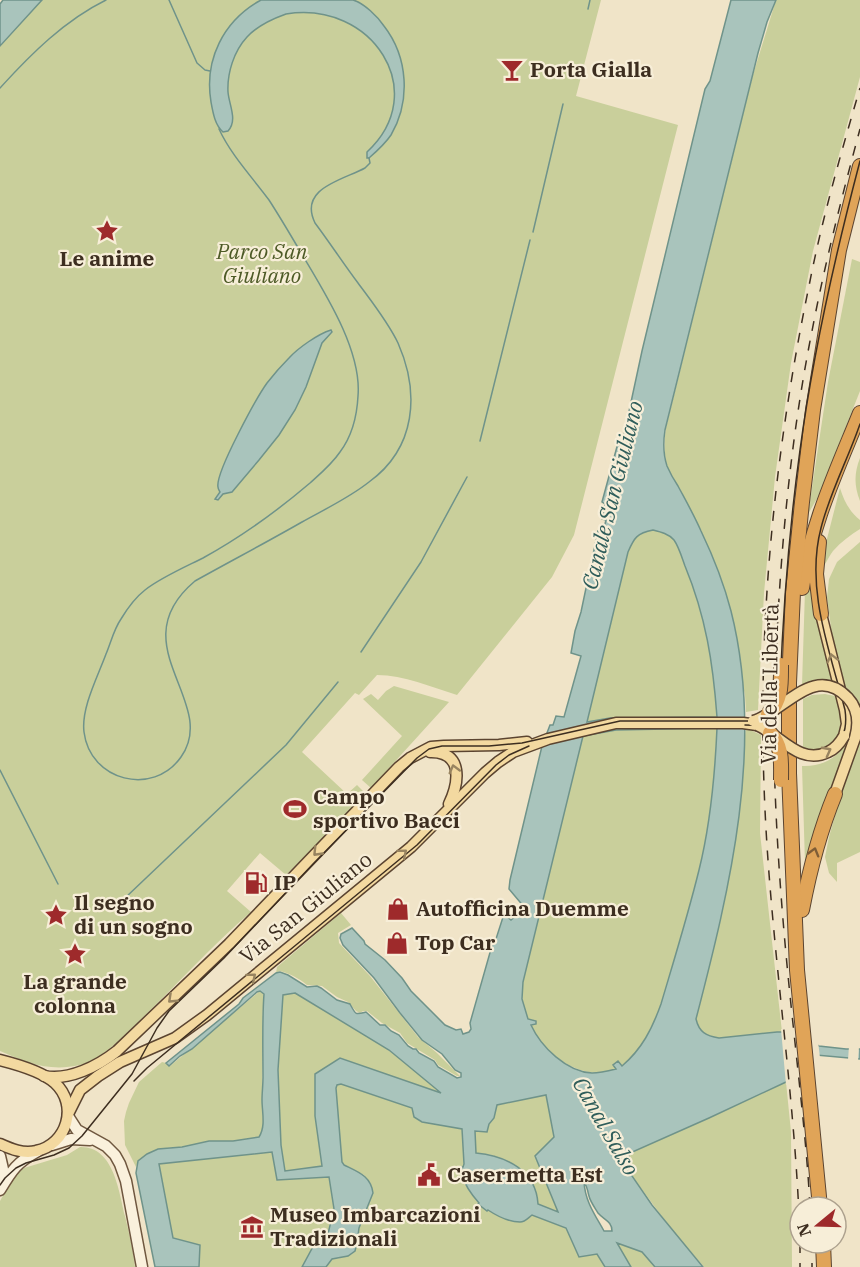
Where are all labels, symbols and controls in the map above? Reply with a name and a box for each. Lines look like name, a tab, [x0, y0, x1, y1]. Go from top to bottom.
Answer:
place label: Porta Gialla	[530, 55, 652, 83]
bar icon: Porta Gialla	[499, 57, 525, 83]
place icon: Le anime	[94, 218, 120, 244]
park label: Parco San Giuliano	[216, 237, 308, 289]
place label: Le anime	[60, 244, 155, 272]
water label: Canale San Giuliano	[574, 398, 649, 592]
street label: Via della Libertà	[754, 603, 784, 765]
one-way arrow	[827, 653, 840, 663]
one-way arrow	[821, 747, 832, 758]
one-way arrow	[449, 764, 462, 774]
place label: Campo sportivo Bacci	[313, 782, 460, 834]
sports icon: Campo sportivo Bacci	[282, 796, 308, 822]
one-way arrow	[313, 844, 324, 855]
street label: Via San Giuliano	[233, 845, 378, 969]
one-way arrow	[807, 848, 819, 858]
one-way arrow	[396, 850, 407, 861]
place label: IP	[274, 868, 296, 896]
fuel station icon: IP	[243, 870, 269, 896]
place label: Il segno di un sogno	[74, 888, 193, 940]
place label: Autofficina Duemme	[416, 894, 629, 922]
shop icon: Autofficina Duemme	[385, 896, 411, 922]
place icon: Il segno di un sogno	[43, 902, 69, 928]
place label: Top Car	[415, 928, 496, 956]
shop icon: Top Car	[384, 930, 410, 956]
place icon: La grande colonna	[62, 941, 88, 967]
place label: La grande colonna	[23, 967, 127, 1019]
one-way arrow	[245, 974, 256, 985]
one-way arrow	[168, 992, 179, 1003]
water label: Canal Salso	[567, 1071, 646, 1180]
place label: Casermetta Est	[447, 1160, 603, 1188]
public building icon: Casermetta Est	[416, 1162, 442, 1188]
north arrow	[788, 1195, 848, 1255]
place label: Museo Imbarcazioni Tradizionali	[270, 1200, 480, 1252]
museum icon: Museo Imbarcazioni Tradizionali	[239, 1214, 265, 1240]
text: N	[792, 1221, 815, 1239]

